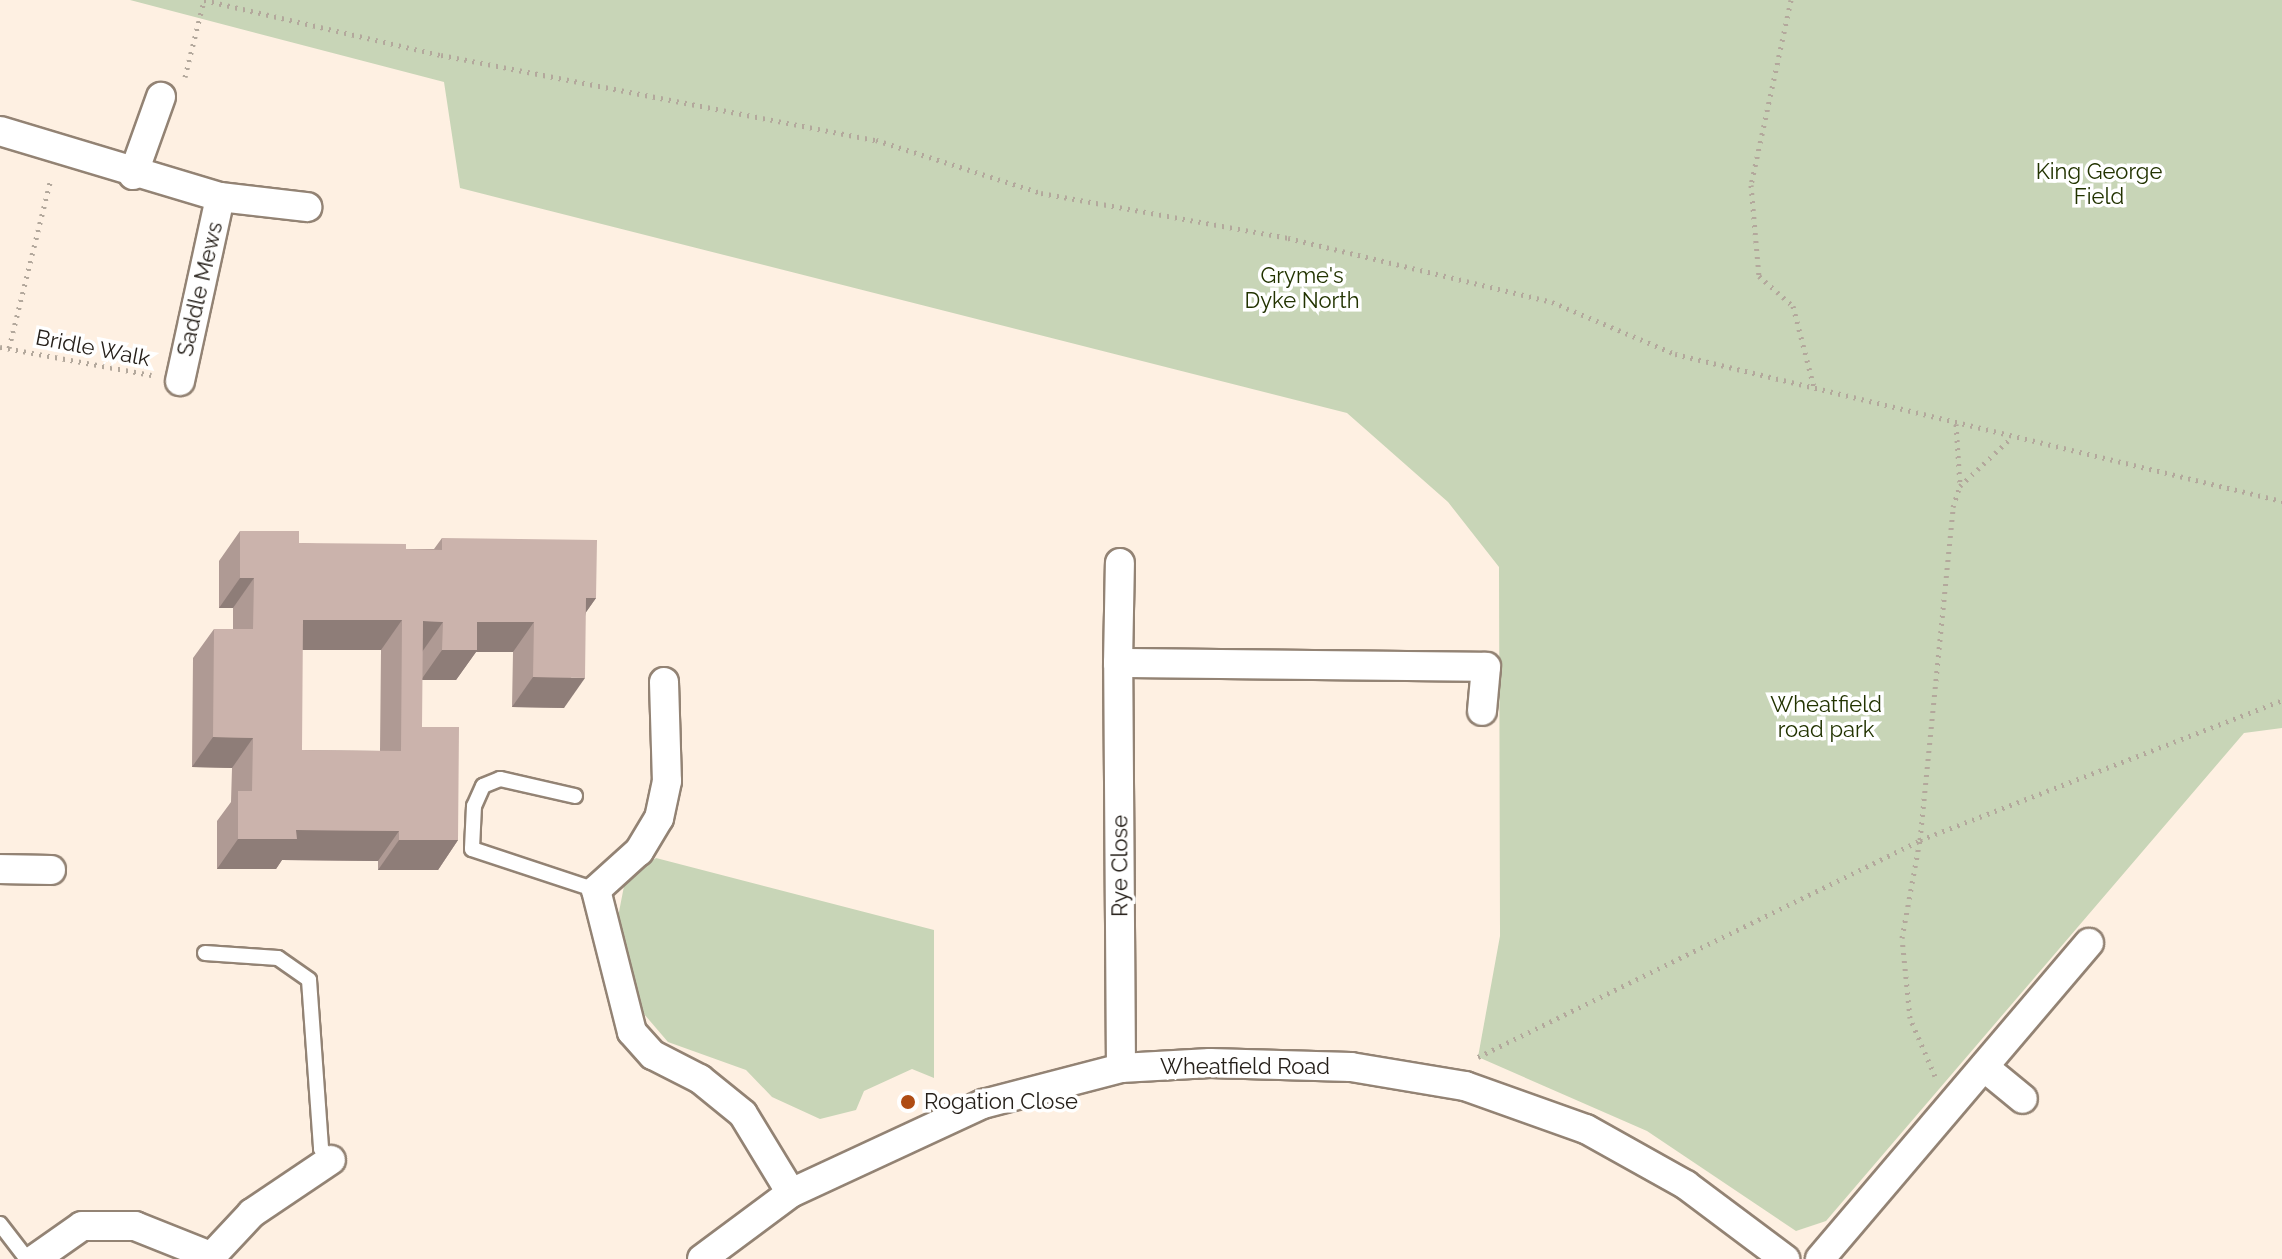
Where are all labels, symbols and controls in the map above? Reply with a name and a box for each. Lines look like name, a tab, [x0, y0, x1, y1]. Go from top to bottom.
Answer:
park label: King George Field	[2036, 158, 2162, 210]
street label: Saddle Mews	[172, 219, 228, 359]
park label: Gryme's Dyke North	[1244, 262, 1360, 314]
street label: Bridle Walk	[33, 324, 153, 372]
park label: Wheatfield road park	[1770, 691, 1882, 742]
street label: Rye Close	[1107, 815, 1133, 917]
street label: Wheatfield Road	[1160, 1054, 1330, 1080]
place label: Rogation Close	[924, 1089, 1078, 1115]
marker: Rogation Close	[899, 1093, 917, 1111]

